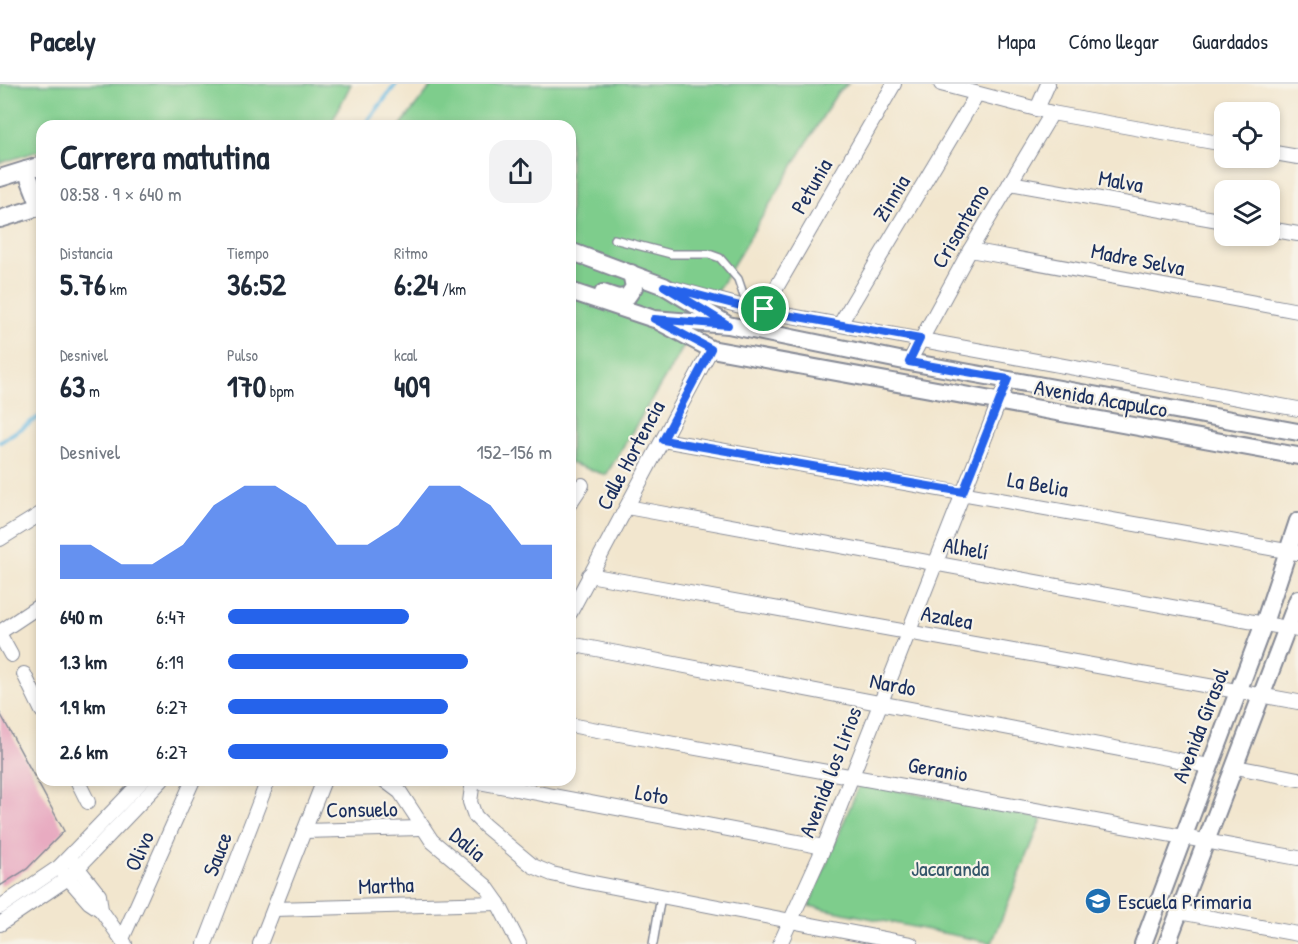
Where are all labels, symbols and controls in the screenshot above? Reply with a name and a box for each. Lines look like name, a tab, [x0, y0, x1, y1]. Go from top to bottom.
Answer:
text: Pacely	[30, 22, 96, 60]
text: Mapa	[997, 27, 1035, 56]
text: Cómo llegar	[1068, 27, 1159, 56]
text: Guardados	[1192, 27, 1268, 56]
map controls	[1214, 102, 1280, 246]
button: locate	[1214, 102, 1280, 168]
text: Carrera matutina	[60, 135, 269, 179]
button: share	[489, 140, 552, 203]
street label: Petunia	[783, 153, 839, 219]
street label: Malva	[1096, 162, 1146, 200]
street label: Zinnia	[865, 169, 917, 227]
street label: Crisantemo	[924, 178, 996, 274]
text: 08:58 · 9 × 640 m	[60, 180, 182, 207]
button: layers	[1214, 180, 1280, 246]
street label: Madre Selva	[1089, 235, 1188, 283]
text: Distancia	[60, 242, 112, 264]
text: Tiempo	[227, 242, 269, 264]
text: Ritmo	[394, 242, 428, 264]
text: 5.76	[60, 264, 106, 304]
text: 36:52	[227, 264, 286, 304]
text: 6:24	[394, 264, 438, 304]
text: km	[106, 278, 127, 300]
text: /km	[438, 278, 466, 300]
pin	[738, 283, 789, 334]
icon: arrive	[747, 292, 780, 325]
text: Desnivel	[60, 344, 108, 366]
text: Pulso	[227, 344, 258, 366]
text: kcal	[394, 344, 417, 366]
text: 63	[60, 366, 85, 406]
text: 170	[227, 366, 266, 406]
text: 409	[394, 366, 430, 406]
street label: Avenida Acapulco	[1032, 372, 1170, 424]
text: m	[85, 380, 100, 402]
text: bpm	[266, 380, 294, 402]
street label: Calle Hortencia	[589, 395, 672, 515]
text: Desnivel	[60, 438, 120, 465]
text: 152–156 m	[477, 438, 552, 465]
street label: La Belia	[1005, 464, 1071, 504]
street label: Alhelí	[941, 529, 991, 567]
street label: Azalea	[919, 598, 976, 636]
text: 640 m	[60, 603, 103, 630]
text: 6:47	[156, 603, 186, 630]
text: 1.3 km	[60, 648, 107, 675]
text: 6:19	[156, 648, 183, 675]
street label: Avenida Girasol	[1164, 663, 1236, 787]
street label: Nardo	[867, 665, 919, 703]
text: 1.9 km	[60, 693, 105, 720]
text: 6:27	[156, 693, 188, 720]
street label: Avenida los Lirios	[791, 702, 869, 842]
text: 2.6 km	[60, 738, 108, 765]
text: 6:27	[156, 738, 188, 765]
street label: Geranio	[906, 749, 970, 789]
street label: Loto	[633, 776, 671, 812]
street label: Consuelo	[326, 793, 398, 825]
street label: Dalia	[444, 820, 493, 868]
street label: Olivo	[117, 826, 161, 876]
street label: Sauce	[195, 827, 239, 880]
park label: Jacaranda	[911, 853, 989, 883]
street label: Martha	[358, 869, 415, 901]
school or university icon: Escuela Primaria	[1083, 886, 1113, 916]
place label: Escuela Primaria	[1118, 886, 1252, 916]

